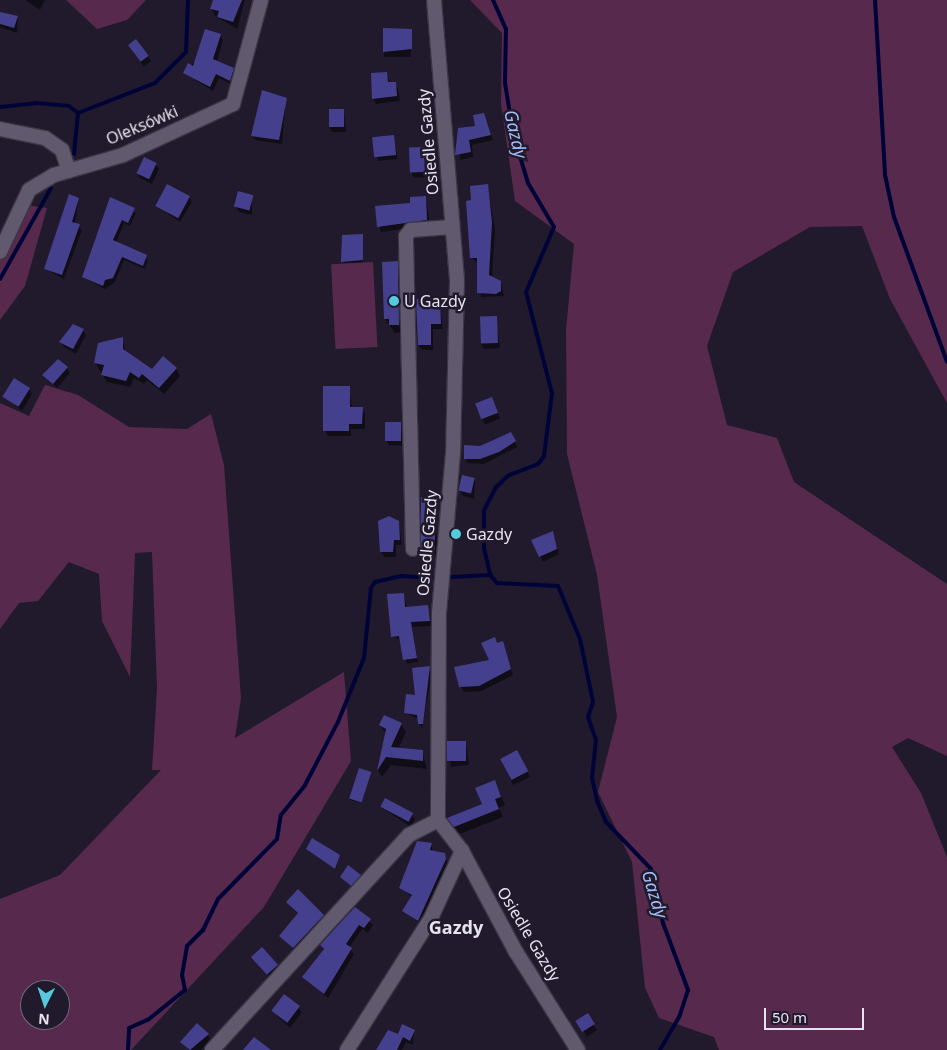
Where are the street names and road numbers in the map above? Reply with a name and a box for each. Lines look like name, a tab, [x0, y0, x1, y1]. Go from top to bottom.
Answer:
street label: Osiedle Gazdy	[414, 88, 442, 196]
street label: Oleksówki	[103, 101, 181, 149]
street label: Osiedle Gazdy	[413, 489, 441, 597]
street label: Osiedle Gazdy	[493, 883, 565, 985]

